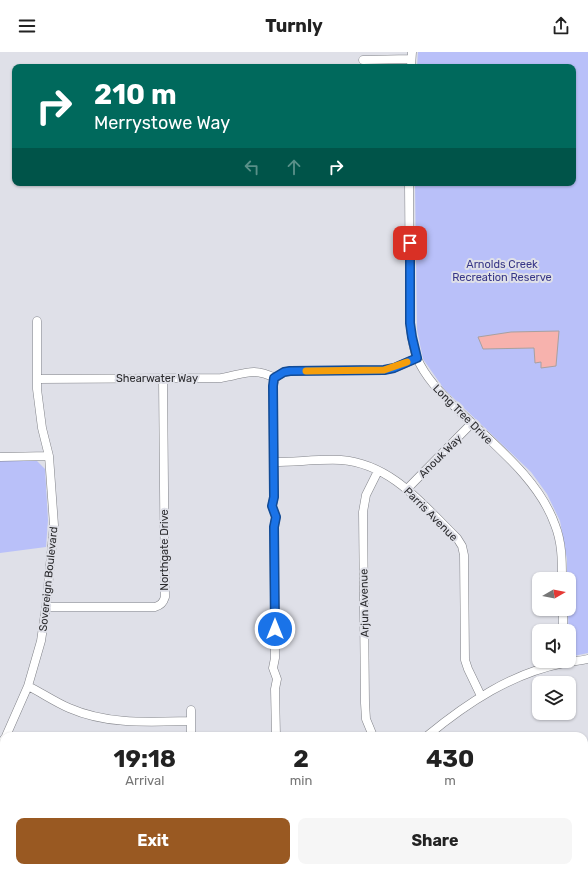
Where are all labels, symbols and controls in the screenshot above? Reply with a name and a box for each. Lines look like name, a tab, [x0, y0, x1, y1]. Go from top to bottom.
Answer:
icon: menu	[16, 15, 38, 37]
text: Turnly	[265, 15, 323, 37]
icon: share	[550, 15, 572, 37]
text: 210 m	[94, 78, 177, 111]
icon: right	[28, 80, 80, 132]
text: Merrystowe Way	[94, 112, 230, 134]
icon: left	[241, 156, 263, 178]
icon: ahead	[283, 156, 305, 178]
icon: right	[325, 156, 347, 178]
pin	[393, 226, 427, 260]
icon: arrive	[399, 232, 421, 254]
park label: Arnolds Creek Recreation Reserve	[452, 258, 552, 284]
street label: Shearwater Way	[116, 372, 198, 385]
street label: Long Tree Drive	[430, 382, 495, 447]
street label: Anouk Way	[416, 432, 465, 481]
street label: Parris Avenue	[401, 485, 460, 544]
street label: Northgate Drive	[158, 509, 171, 591]
street label: Sovereign Boulevard	[37, 526, 60, 632]
street label: Arjun Avenue	[357, 569, 372, 637]
north arrow	[532, 572, 576, 616]
map controls	[532, 572, 576, 720]
position arrow	[254, 608, 296, 650]
button: sound	[532, 624, 576, 668]
button: layers	[532, 676, 576, 720]
text: 19:18	[114, 745, 176, 773]
text: 2	[293, 745, 309, 773]
text: 430	[426, 745, 474, 773]
text: Arrival	[125, 773, 164, 788]
text: min	[290, 773, 312, 788]
text: m	[444, 773, 456, 788]
button: Exit	[16, 818, 290, 864]
button: Share	[298, 818, 572, 864]

